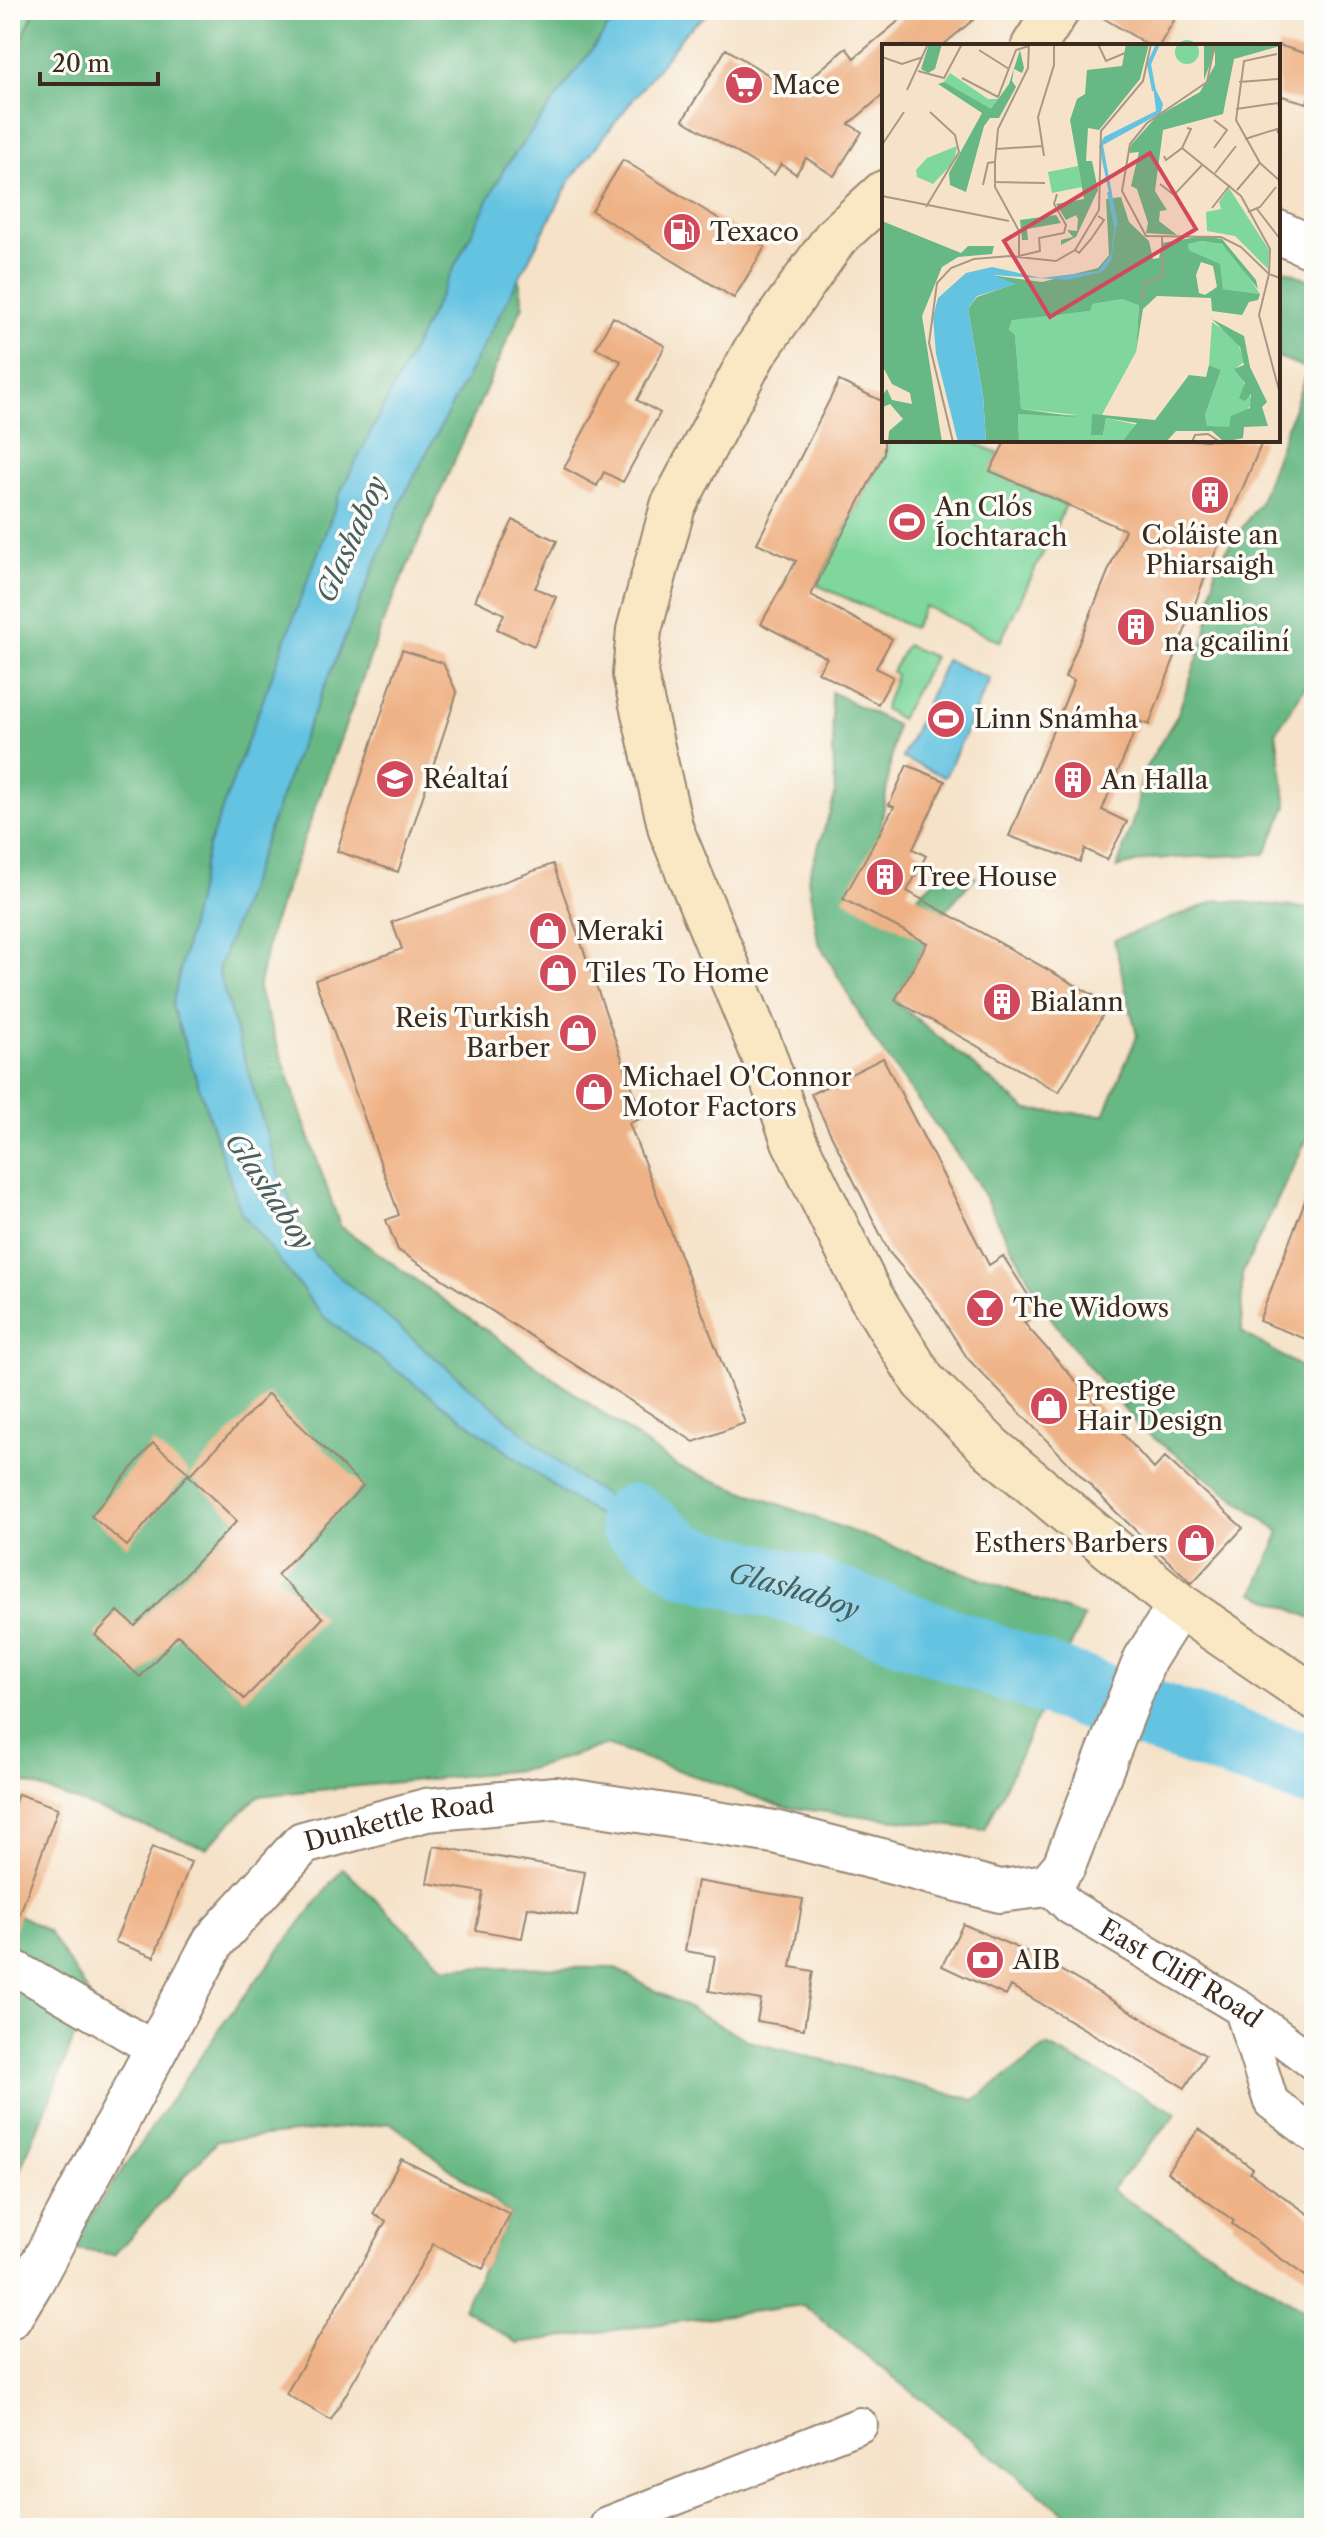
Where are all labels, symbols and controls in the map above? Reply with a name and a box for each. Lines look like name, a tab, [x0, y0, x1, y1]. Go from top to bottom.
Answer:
scale bar	[40, 36, 158, 86]
inset map	[882, 44, 1280, 442]
text: 20 m	[52, 49, 110, 78]
supermarket icon: Mace	[723, 64, 765, 106]
place label: Mace	[772, 69, 840, 101]
fuel station icon: Texaco	[661, 211, 703, 253]
place label: Texaco	[710, 216, 799, 248]
water label: Glashaboy	[308, 471, 394, 607]
building icon: Coláiste an Phiarsaigh	[1189, 474, 1231, 516]
place label: An Clós Íochtarach	[934, 491, 1067, 553]
sports icon: An Clós Íochtarach	[886, 501, 928, 543]
place label: Coláiste an Phiarsaigh	[1141, 519, 1279, 581]
place label: Suanlios na gcailiní	[1164, 596, 1289, 658]
building icon: Suanlios na gcailiní	[1115, 606, 1157, 648]
sports icon: Linn Snámha	[925, 698, 967, 740]
place label: Linn Snámha	[974, 703, 1138, 735]
school or university icon: Réaltaí	[374, 758, 416, 800]
building icon: An Halla	[1052, 759, 1094, 801]
place label: Réaltaí	[423, 763, 509, 795]
place label: An Halla	[1100, 764, 1209, 796]
building icon: Tree House	[864, 856, 906, 898]
place label: Tree House	[913, 861, 1057, 893]
shop icon: Meraki	[527, 910, 569, 952]
place label: Meraki	[576, 915, 664, 947]
shop icon: Tiles To Home	[537, 952, 579, 994]
place label: Tiles To Home	[586, 957, 769, 989]
building icon: Bialann	[981, 981, 1023, 1023]
place label: Bialann	[1030, 986, 1124, 1018]
place label: Reis Turkish Barber	[395, 1002, 550, 1064]
shop icon: Reis Turkish Barber	[557, 1012, 599, 1054]
place label: Michael O'Connor Motor Factors	[622, 1061, 852, 1123]
shop icon: Michael O'Connor Motor Factors	[573, 1071, 615, 1113]
water label: Glashaboy	[218, 1126, 322, 1256]
bar icon: The Widows	[964, 1287, 1006, 1329]
place label: The Widows	[1013, 1292, 1169, 1324]
place label: Prestige Hair Design	[1077, 1375, 1223, 1437]
shop icon: Prestige Hair Design	[1028, 1385, 1070, 1427]
shop icon: Esthers Barbers	[1175, 1522, 1217, 1564]
place label: Esthers Barbers	[974, 1527, 1168, 1559]
water label: Glashaboy	[725, 1555, 864, 1627]
street label: Dunkettle Road	[301, 1788, 496, 1858]
street label: East Cliff Road	[1094, 1912, 1268, 2035]
bank icon: AIB	[964, 1939, 1006, 1981]
place label: AIB	[1012, 1944, 1060, 1976]

